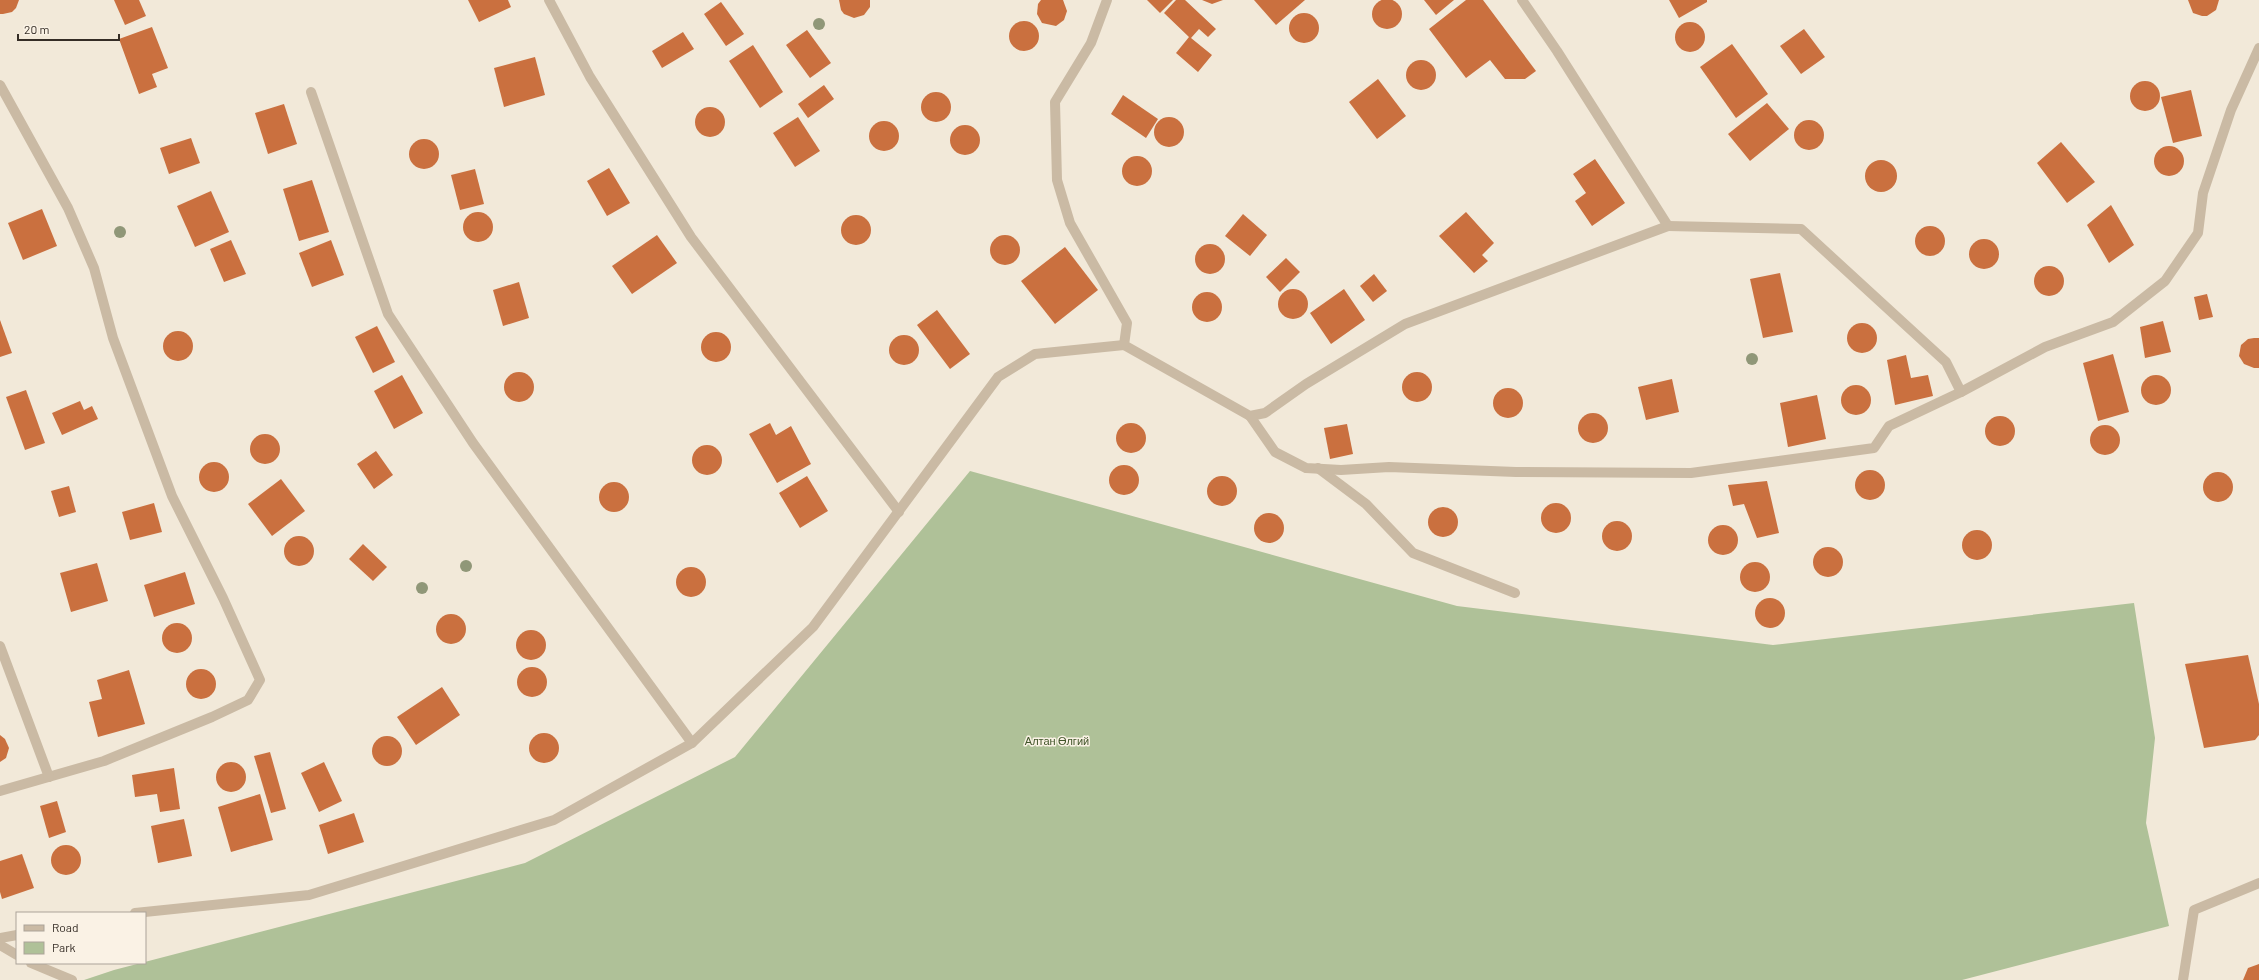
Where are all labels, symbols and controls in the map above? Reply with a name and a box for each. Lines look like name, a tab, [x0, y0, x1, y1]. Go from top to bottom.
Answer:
scale bar	[18, 16, 119, 42]
text: 20 m	[24, 22, 50, 36]
park label: Алтан Өлгий	[1025, 734, 1089, 747]
legend	[16, 912, 146, 964]
text: Road	[52, 920, 79, 934]
text: Park	[52, 940, 76, 954]

